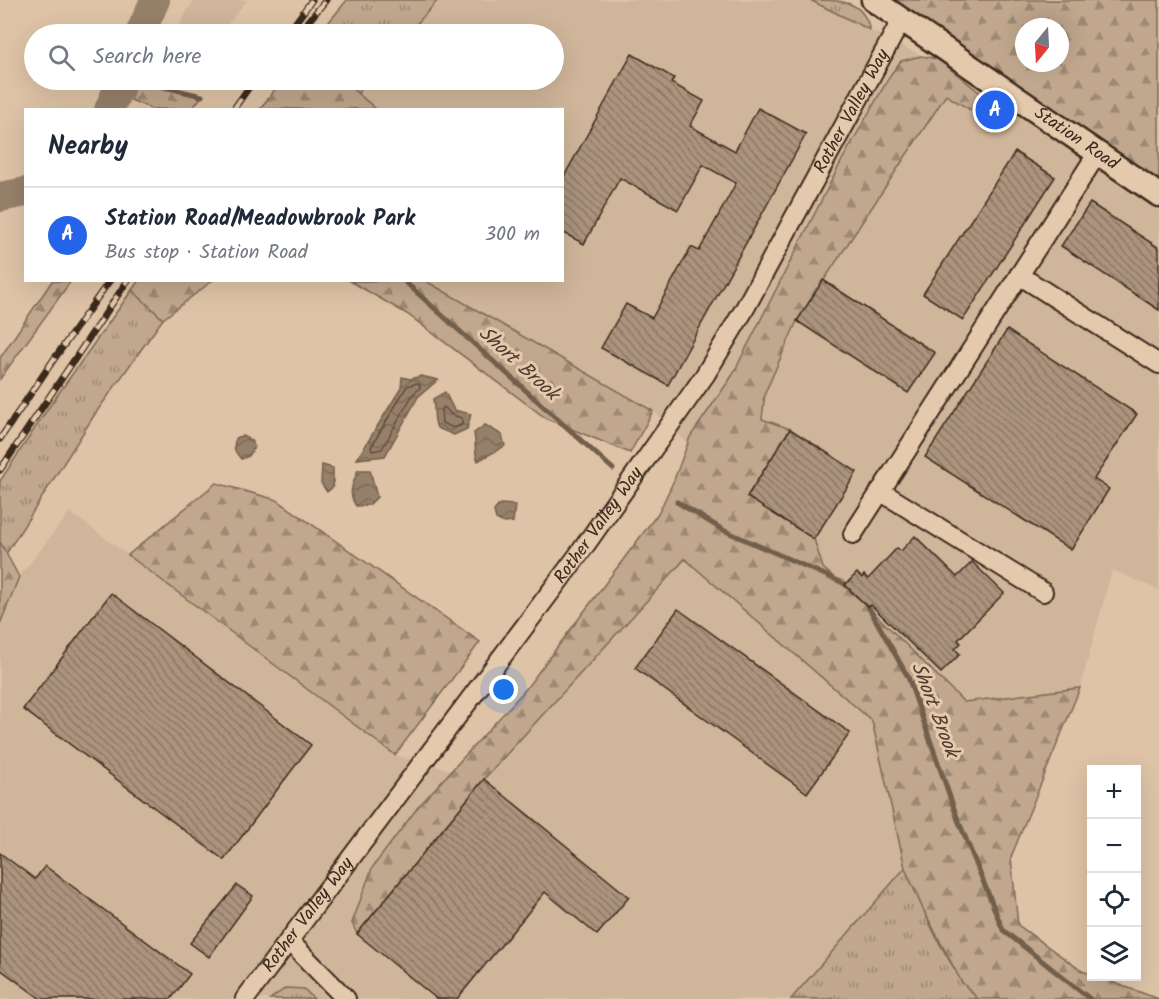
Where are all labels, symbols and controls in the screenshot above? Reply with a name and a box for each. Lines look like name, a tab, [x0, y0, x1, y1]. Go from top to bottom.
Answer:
north arrow	[1015, 18, 1069, 72]
search box	[24, 24, 564, 90]
text: Search here	[93, 40, 201, 75]
icon: search	[45, 41, 78, 74]
street label: Rother Valley Way	[806, 43, 898, 179]
pin: A	[976, 88, 1014, 132]
street label: Station Road	[1028, 99, 1125, 179]
text: Nearby	[48, 126, 128, 168]
text: Station Road/Meadowbrook Park	[105, 202, 415, 237]
text: A	[61, 219, 74, 251]
text: 300 m	[485, 219, 540, 251]
text: Bus stop · Station Road	[105, 237, 308, 269]
water label: Short Brook	[470, 319, 568, 411]
street label: Rother Valley Way	[547, 460, 651, 590]
water label: Short Brook	[901, 658, 968, 765]
your location	[489, 675, 518, 704]
map controls	[1087, 765, 1141, 981]
button: +	[1087, 765, 1141, 819]
button: −	[1087, 819, 1141, 873]
street label: Rother Valley Way	[255, 851, 361, 979]
button: locate	[1087, 873, 1141, 927]
button: layers	[1087, 927, 1141, 981]

